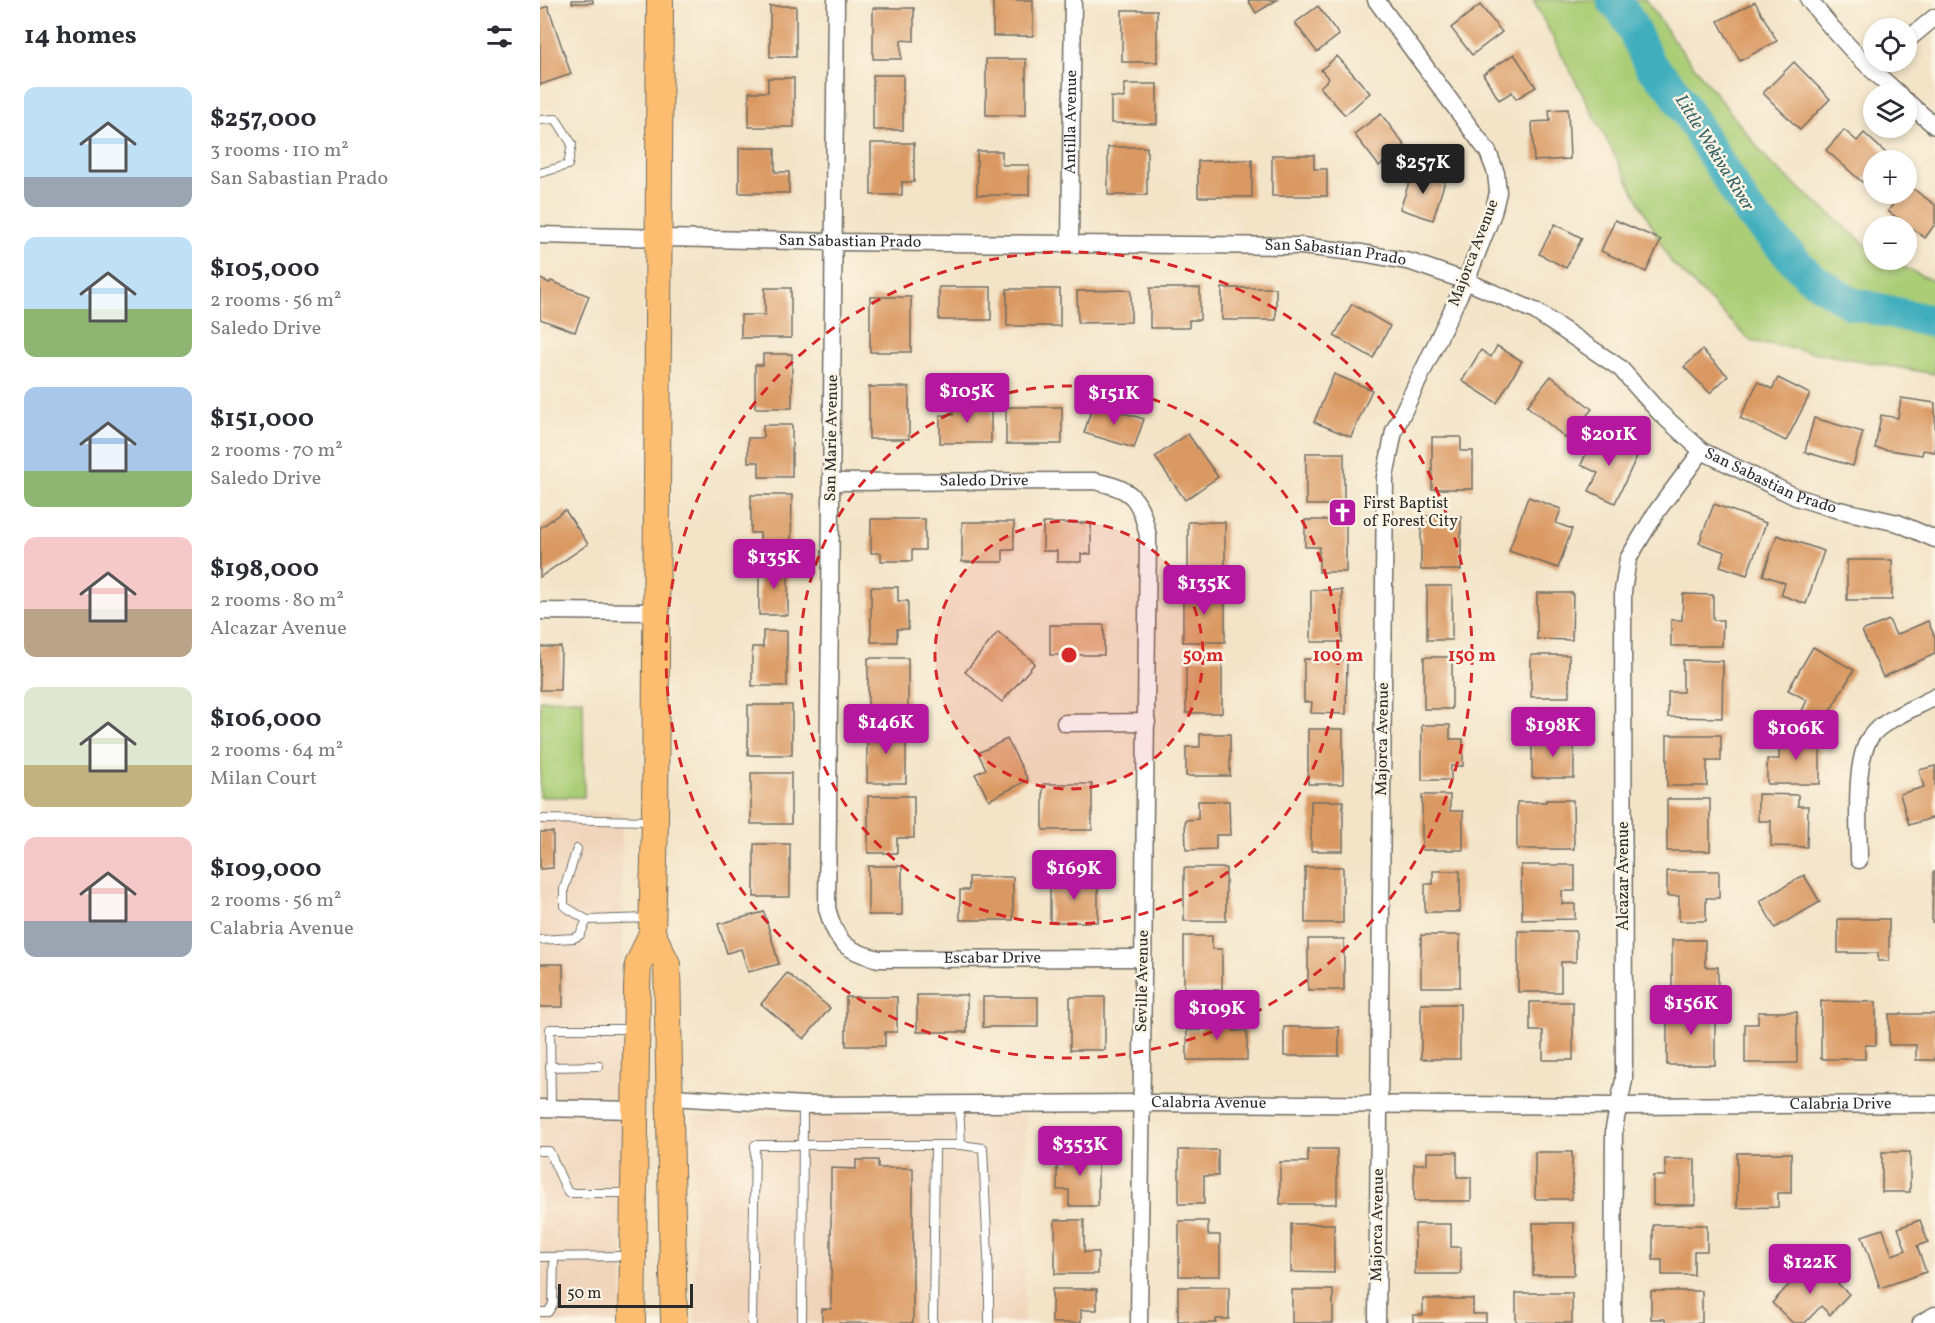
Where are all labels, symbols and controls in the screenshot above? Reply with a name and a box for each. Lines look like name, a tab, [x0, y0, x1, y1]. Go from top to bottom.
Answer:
text: 14 homes	[24, 18, 137, 54]
map controls	[1863, 18, 1917, 270]
button: locate	[1863, 18, 1917, 72]
icon: filters	[483, 20, 516, 53]
street label: Antilla Avenue	[1060, 70, 1083, 174]
button: layers	[1863, 84, 1917, 138]
water label: Little Wekiva River	[1668, 90, 1760, 216]
text: $257,000	[210, 101, 316, 137]
icon: home	[72, 111, 144, 183]
text: 3 rooms · 110 m²	[210, 137, 349, 165]
pin: $257K	[1381, 144, 1465, 195]
text: $257K	[1395, 149, 1451, 177]
button: +	[1863, 150, 1917, 204]
text: San Sabastian Prado	[210, 165, 388, 193]
street label: Majorca Avenue	[1443, 196, 1505, 310]
button: −	[1863, 216, 1917, 270]
street label: San Sabastian Prado	[778, 230, 921, 254]
street label: San Sabastian Prado	[1264, 235, 1408, 272]
text: $105,000	[210, 251, 319, 287]
icon: home	[72, 261, 144, 333]
text: 2 rooms · 56 m²	[210, 287, 341, 315]
text: Saledo Drive	[210, 315, 321, 343]
pin: $105K	[925, 373, 1009, 424]
street label: San Marie Avenue	[820, 374, 844, 502]
pin: $151K	[1072, 375, 1156, 426]
text: $105K	[939, 378, 995, 406]
text: $151K	[1088, 380, 1140, 408]
text: $151,000	[210, 401, 314, 437]
icon: home	[72, 411, 144, 483]
pin: $201K	[1567, 416, 1651, 467]
text: $201K	[1581, 421, 1637, 449]
text: 2 rooms · 70 m²	[210, 437, 343, 465]
street label: San Sabastian Prado	[1700, 443, 1839, 520]
text: Saledo Drive	[210, 465, 321, 493]
street label: Saledo Drive	[939, 470, 1029, 493]
place label: First Baptist of Forest City	[1363, 493, 1458, 533]
church icon: First Baptist of Forest City	[1326, 497, 1358, 529]
pin: $135K	[732, 539, 816, 590]
text: $135K	[747, 544, 801, 572]
text: $198,000	[210, 551, 319, 587]
icon: home	[72, 561, 144, 633]
pin: $135K	[1162, 565, 1246, 616]
text: $135K	[1177, 570, 1231, 598]
text: 2 rooms · 80 m²	[210, 587, 344, 615]
text: Alcazar Avenue	[210, 615, 347, 643]
text: 50 m	[1183, 644, 1223, 669]
text: 100 m	[1313, 644, 1363, 669]
text: 150 m	[1448, 644, 1496, 669]
centre of rings	[1059, 645, 1079, 665]
street label: Majorca Avenue	[1371, 682, 1395, 796]
text: $106,000	[210, 701, 321, 737]
pin: $146K	[844, 704, 928, 755]
pin: $198K	[1511, 707, 1595, 758]
text: $146K	[858, 709, 914, 737]
pin: $106K	[1754, 710, 1838, 761]
icon: home	[72, 711, 144, 783]
text: $198K	[1525, 712, 1581, 740]
text: $106K	[1767, 715, 1825, 743]
text: 2 rooms · 64 m²	[210, 737, 343, 765]
text: Milan Court	[210, 765, 317, 793]
street label: Alcazar Avenue	[1613, 821, 1635, 931]
pin: $169K	[1032, 850, 1116, 901]
text: $109,000	[210, 851, 322, 887]
text: $169K	[1046, 855, 1102, 883]
icon: home	[72, 861, 144, 933]
text: 2 rooms · 56 m²	[210, 887, 341, 915]
text: Calabria Avenue	[210, 915, 354, 943]
street label: Seville Avenue	[1131, 930, 1155, 1032]
street label: Escabar Drive	[944, 947, 1041, 970]
pin: $156K	[1649, 985, 1733, 1036]
pin: $109K	[1175, 990, 1259, 1041]
text: $156K	[1664, 990, 1718, 1018]
text: $109K	[1188, 995, 1246, 1023]
street label: Calabria Avenue	[1151, 1092, 1266, 1115]
street label: Calabria Drive	[1790, 1093, 1892, 1116]
pin: $353K	[1038, 1126, 1122, 1177]
text: $353K	[1052, 1131, 1108, 1159]
street label: Majorca Avenue	[1366, 1168, 1390, 1282]
pin: $122K	[1768, 1244, 1852, 1295]
text: $122K	[1783, 1249, 1837, 1277]
scale bar	[558, 1281, 693, 1308]
text: 50 m	[567, 1283, 601, 1305]

